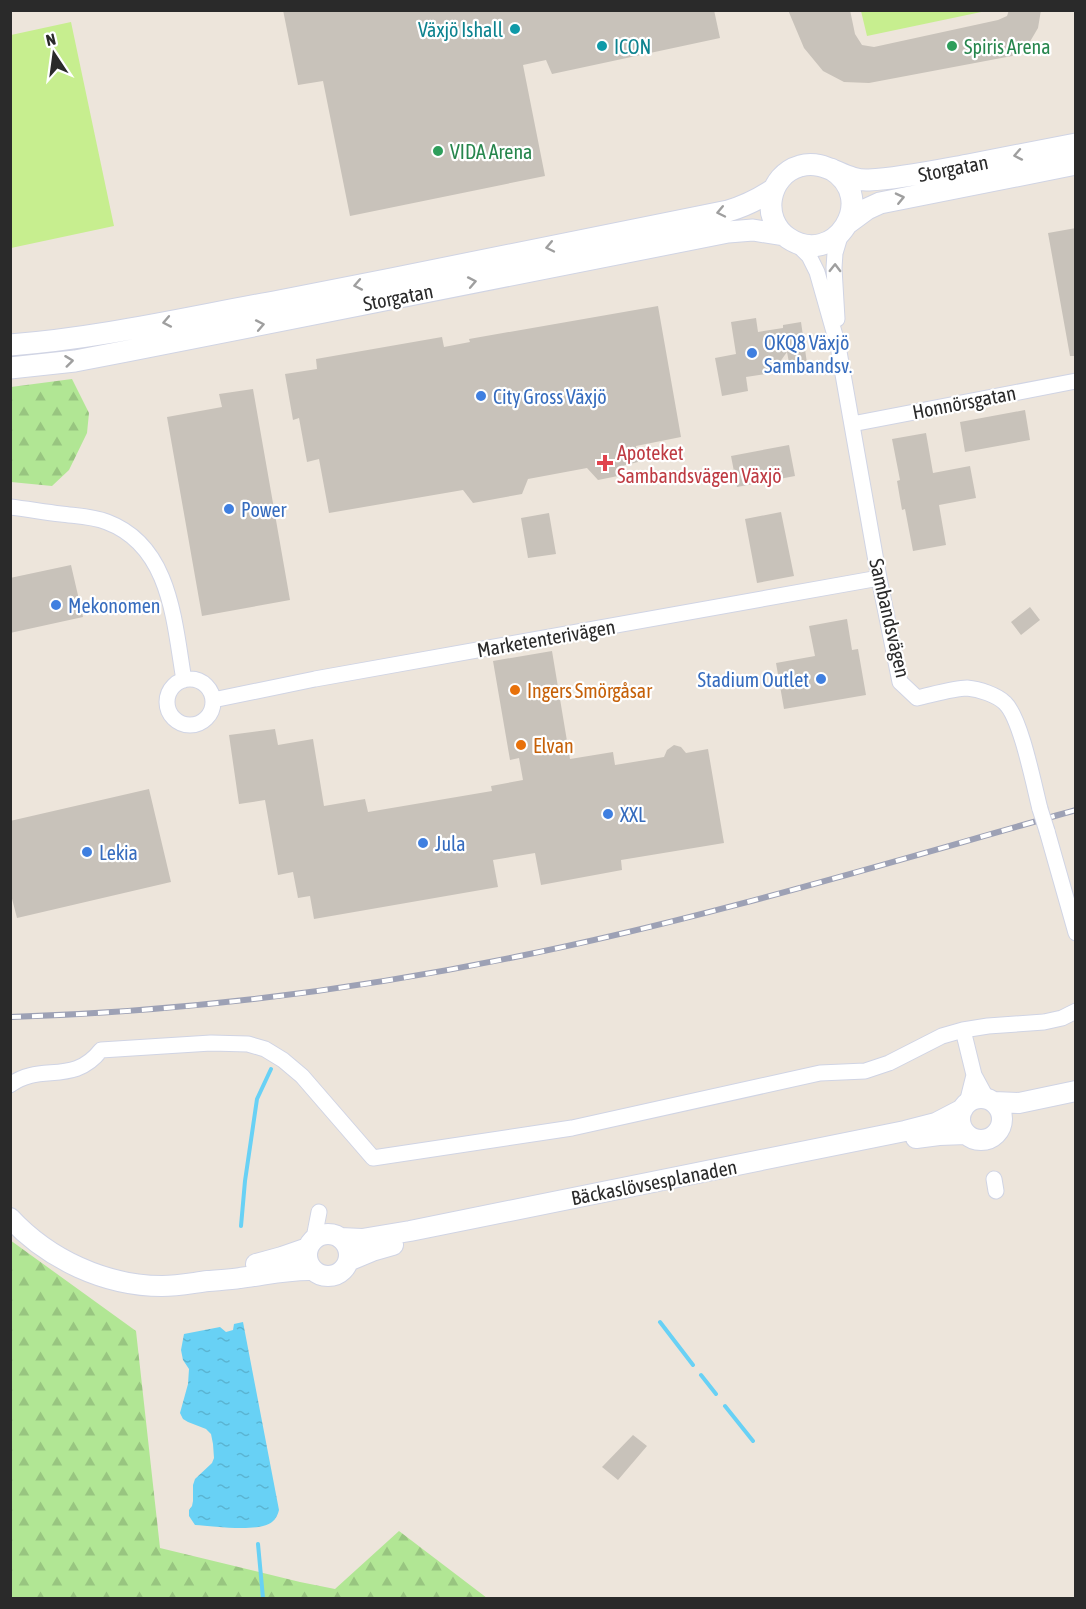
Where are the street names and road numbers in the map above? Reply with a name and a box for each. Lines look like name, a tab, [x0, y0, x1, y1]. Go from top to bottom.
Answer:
street label: Storgatan	[916, 150, 990, 186]
street label: Storgatan	[361, 279, 435, 315]
street label: Honnörsgatan	[910, 381, 1018, 423]
street label: Sambandsvägen	[865, 556, 915, 680]
street label: Marketenterivägen	[475, 615, 617, 661]
street label: Bäckaslövsesplanaden	[569, 1155, 739, 1209]

